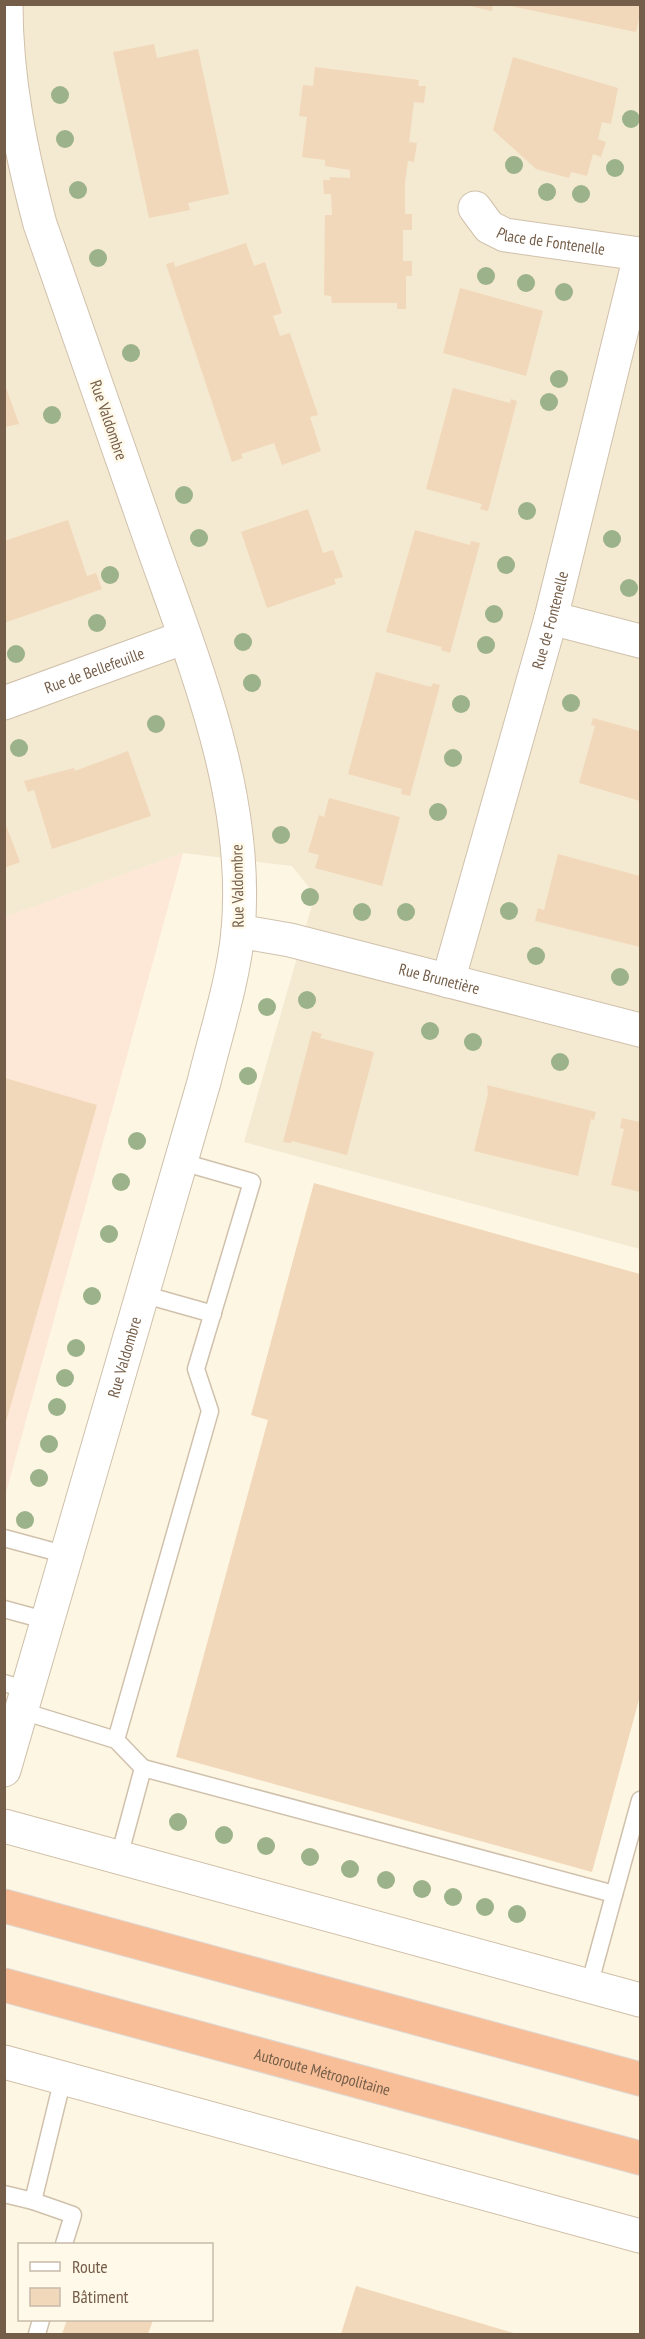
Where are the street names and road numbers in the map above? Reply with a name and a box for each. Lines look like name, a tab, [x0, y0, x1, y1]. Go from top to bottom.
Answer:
street label: Place de Fontenelle	[493, 222, 606, 259]
street label: Rue Valdombre	[86, 377, 132, 463]
street label: Rue de Fontenelle	[527, 569, 572, 671]
street label: Rue de Bellefeuille	[41, 643, 147, 697]
street label: Rue Valdombre	[226, 844, 248, 928]
street label: Rue Brunetière	[397, 958, 482, 998]
street label: Rue Valdombre	[103, 1314, 145, 1400]
street label: Autoroute Métropolitaine	[252, 2044, 393, 2100]

